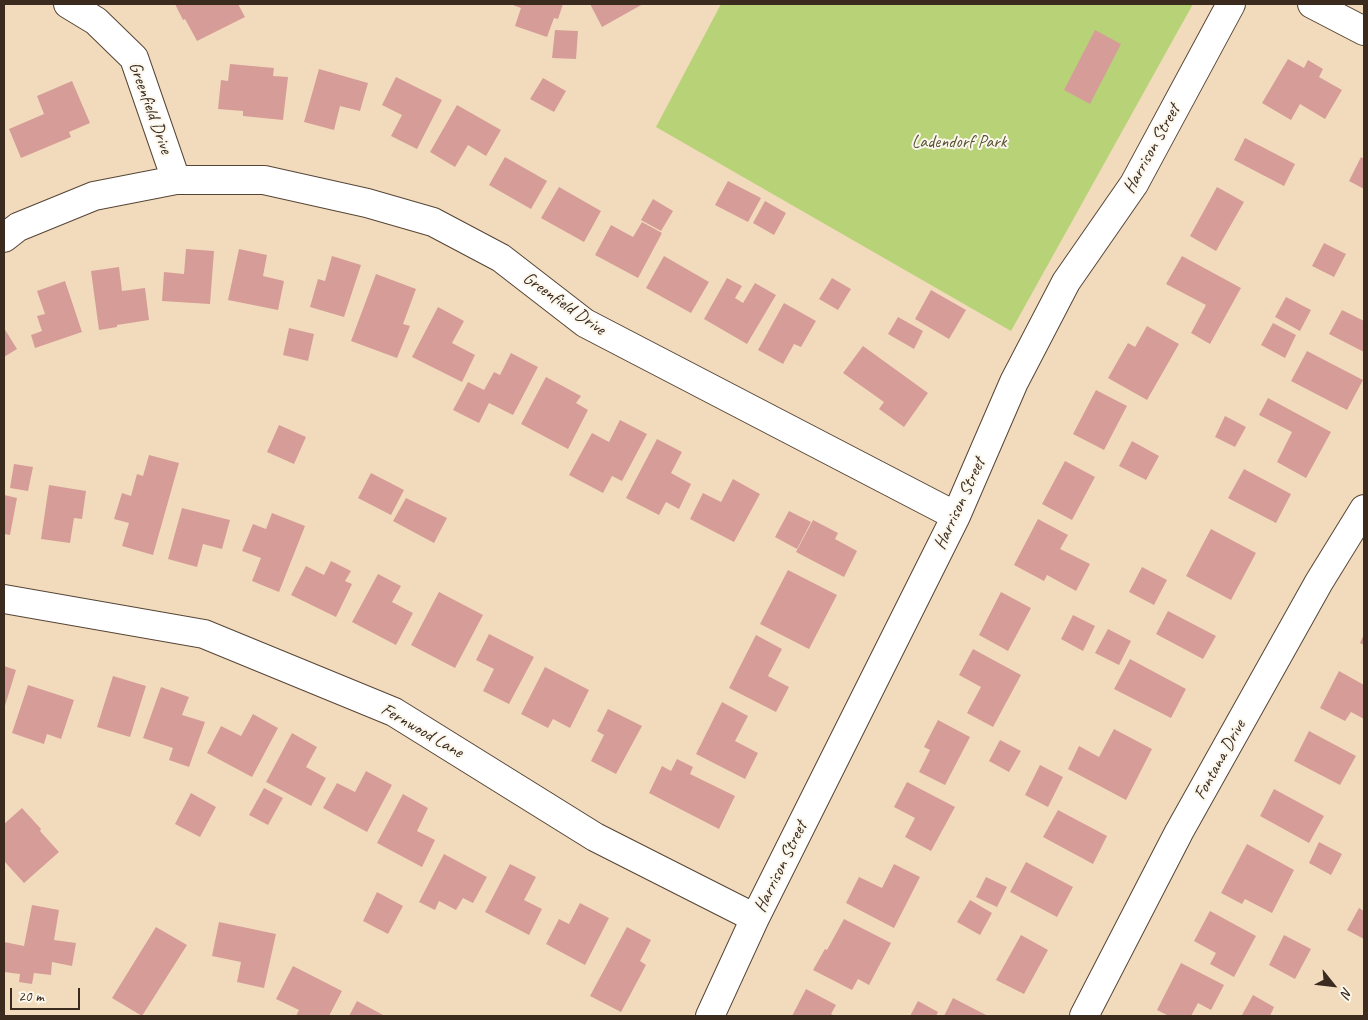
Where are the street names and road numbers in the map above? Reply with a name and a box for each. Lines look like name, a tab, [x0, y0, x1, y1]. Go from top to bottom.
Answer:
street label: Greenfield Drive	[123, 59, 177, 157]
street label: Harrison Street	[1119, 101, 1185, 197]
street label: Greenfield Drive	[519, 268, 609, 340]
street label: Harrison Street	[929, 455, 991, 553]
street label: Fernwood Lane	[377, 699, 467, 763]
street label: Fontana Drive	[1189, 716, 1251, 804]
street label: Harrison Street	[750, 818, 812, 916]

